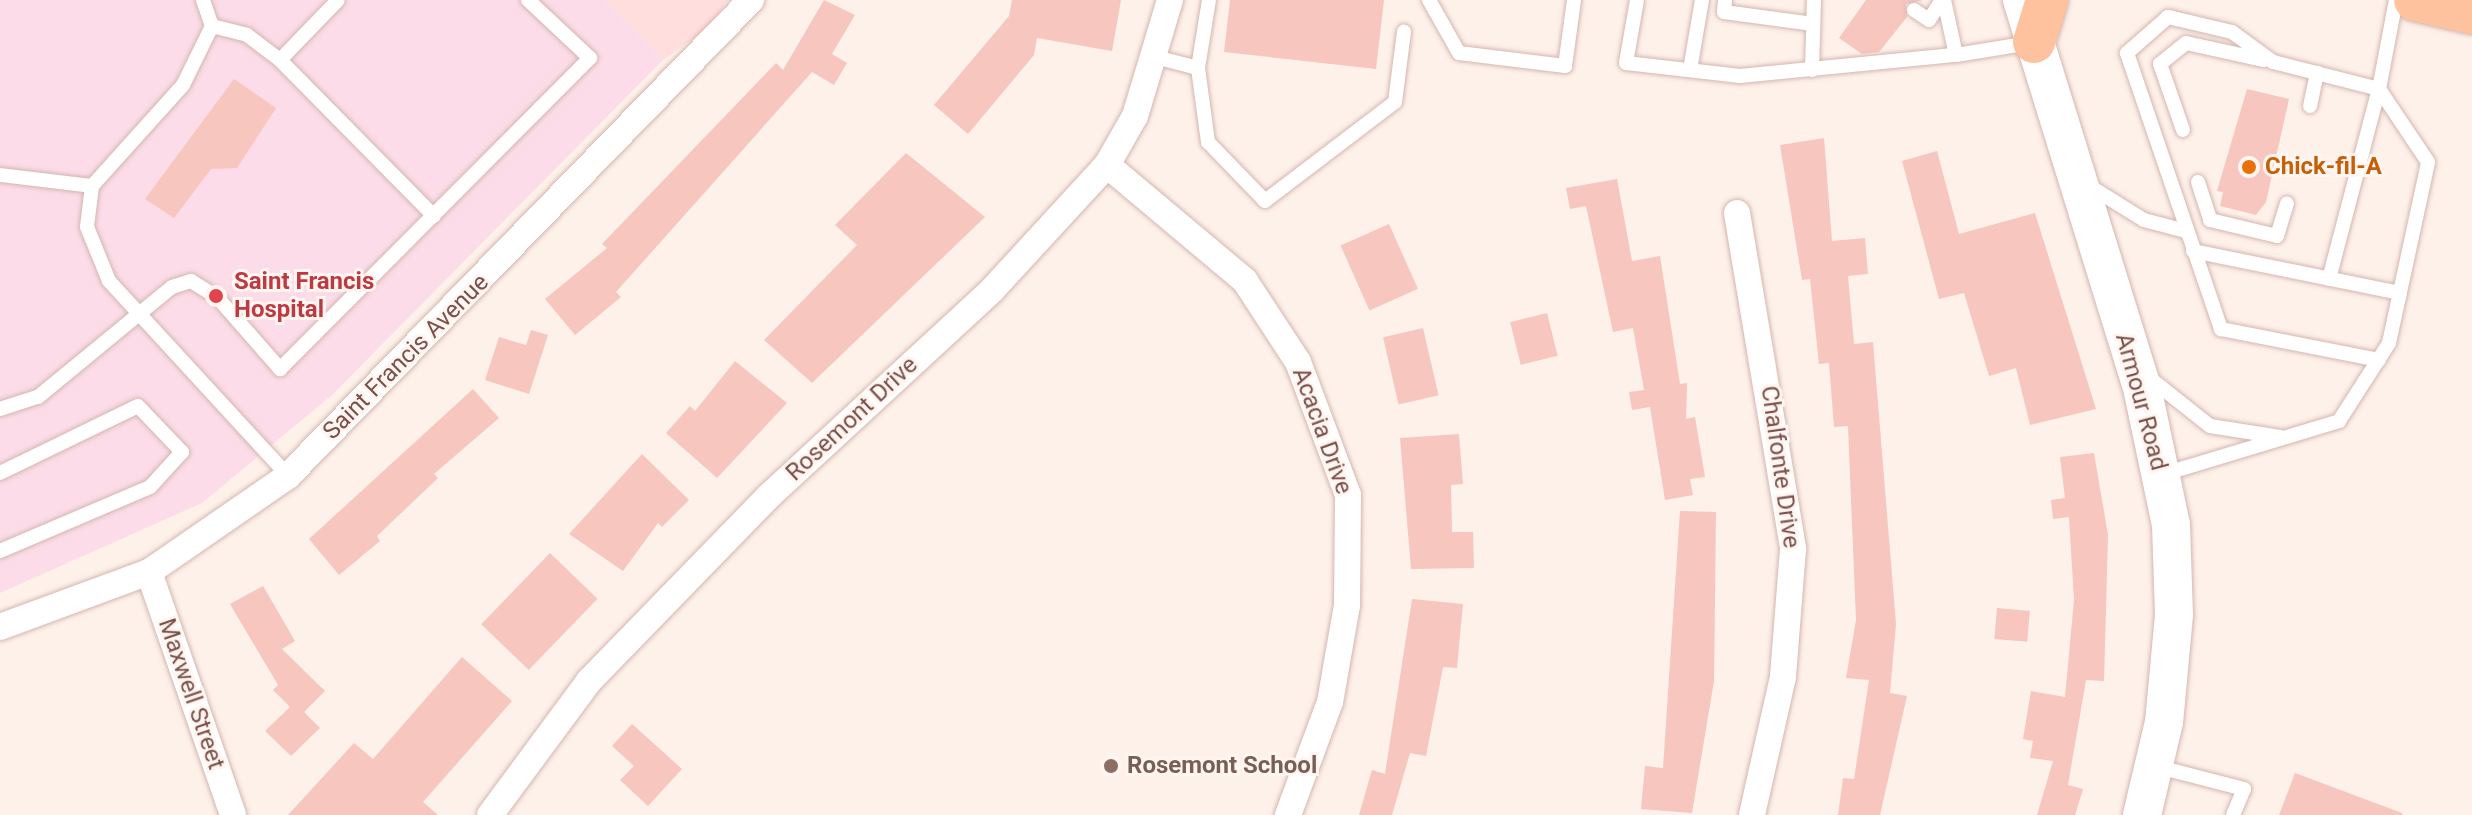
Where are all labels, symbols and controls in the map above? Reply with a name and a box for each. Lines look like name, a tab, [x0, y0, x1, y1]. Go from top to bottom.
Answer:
place label: Chick-fil-A	[2265, 153, 2382, 181]
marker: Chick-fil-A	[2240, 158, 2258, 176]
place label: Saint Francis Hospital	[234, 268, 374, 324]
street label: Saint Francis Avenue	[317, 268, 495, 446]
marker: Saint Francis Hospital	[205, 285, 227, 307]
street label: Armour Road	[2109, 330, 2173, 474]
street label: Rosemont Drive	[780, 351, 924, 487]
street label: Acacia Drive	[1286, 364, 1358, 498]
street label: Chalfonte Drive	[1754, 384, 1806, 550]
street label: Maxwell Street	[152, 615, 230, 773]
place label: Rosemont School	[1127, 752, 1317, 780]
marker: Rosemont School	[1102, 757, 1120, 775]

